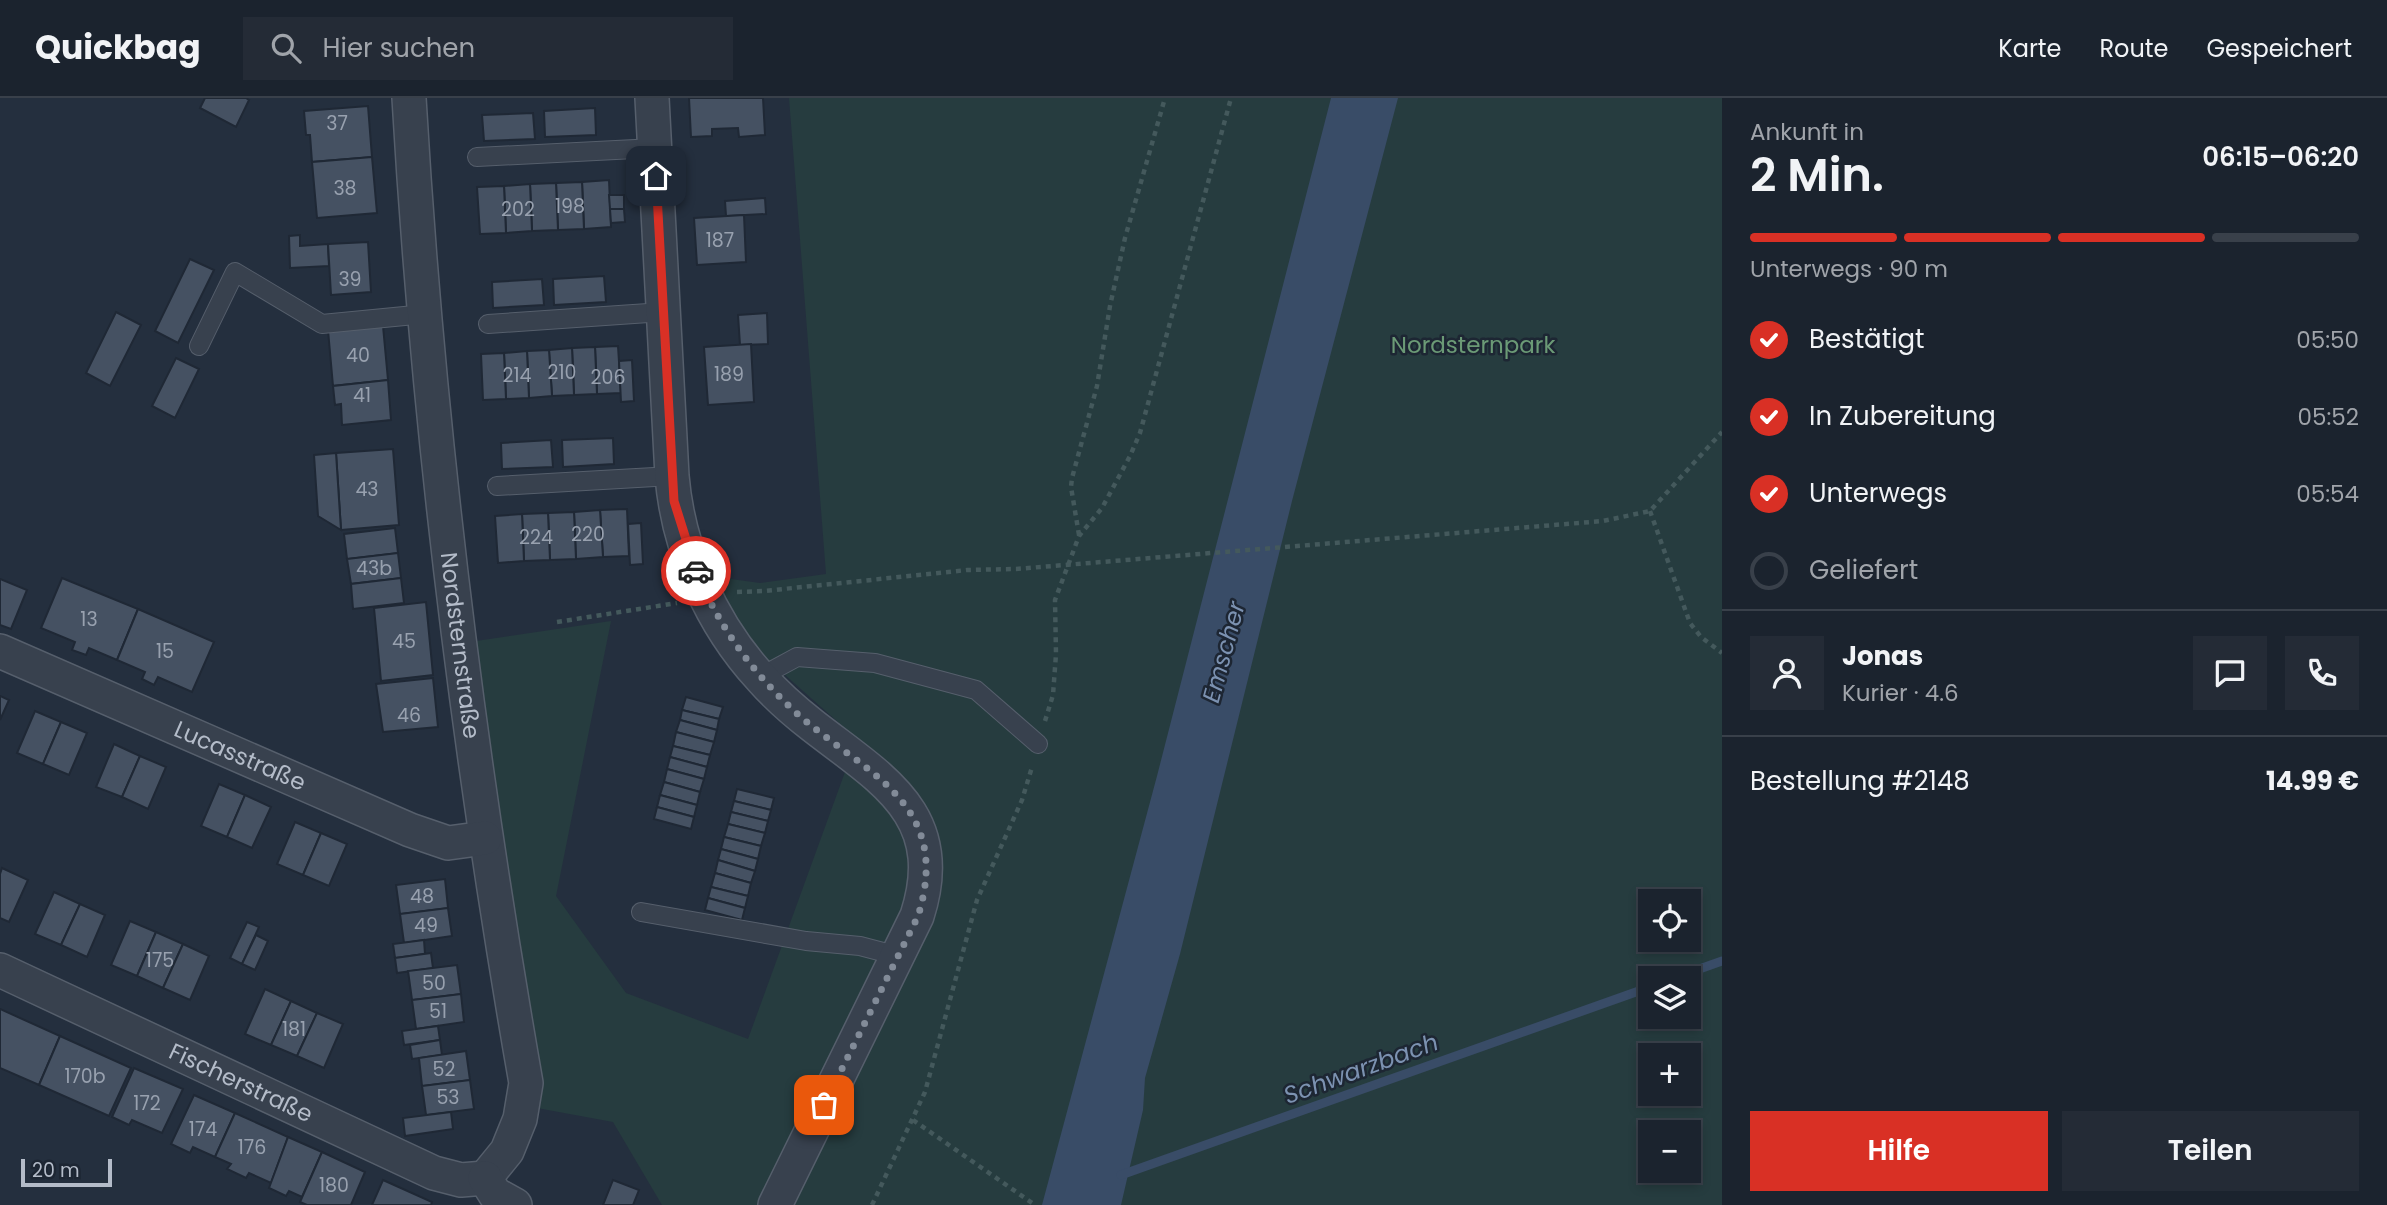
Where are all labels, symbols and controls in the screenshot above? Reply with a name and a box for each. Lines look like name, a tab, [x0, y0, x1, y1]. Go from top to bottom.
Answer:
search box	[243, 17, 733, 80]
text: Quickbag	[35, 24, 201, 71]
icon: search	[267, 29, 305, 67]
text: Hier suchen	[323, 30, 475, 66]
text: Karte	[1998, 32, 2061, 65]
text: Route	[2099, 32, 2168, 65]
text: Gespeichert	[2206, 32, 2352, 65]
house number: 37	[326, 110, 348, 137]
text: Ankunft in	[1750, 116, 1864, 148]
text: 06:15–06:20	[2202, 139, 2359, 175]
text: 2 Min.	[1750, 143, 1884, 207]
pin	[626, 146, 686, 206]
icon: home	[637, 157, 675, 195]
house number: 38	[333, 175, 357, 202]
house number: 198	[555, 193, 585, 220]
house number: 202	[501, 196, 535, 223]
house number: 187	[706, 227, 734, 254]
text: Unterwegs · 90 m	[1750, 253, 1948, 285]
house number: 39	[338, 266, 362, 293]
icon: check	[1750, 321, 1788, 359]
text: Bestätigt	[1809, 321, 1925, 357]
text: 05:50	[2296, 324, 2359, 356]
park label: Nordsternpark	[1391, 329, 1555, 361]
house number: 40	[346, 342, 370, 369]
house number: 210	[548, 359, 576, 386]
house number: 189	[714, 361, 744, 388]
house number: 214	[503, 362, 532, 389]
house number: 206	[591, 364, 625, 391]
house number: 41	[353, 382, 371, 409]
icon: check	[1750, 398, 1788, 436]
text: In Zubereitung	[1809, 398, 1996, 434]
text: 05:52	[2298, 401, 2359, 433]
icon: check	[1750, 475, 1788, 513]
text: Unterwegs	[1809, 475, 1947, 511]
house number: 43	[355, 476, 379, 503]
text: 05:54	[2296, 478, 2359, 510]
house number: 220	[571, 521, 605, 548]
house number: 224	[519, 524, 553, 551]
courier	[661, 536, 731, 606]
street label: Nordsternstraße	[433, 551, 488, 741]
icon: car	[677, 552, 715, 590]
text: Geliefert	[1809, 552, 1918, 588]
house number: 43b	[356, 555, 392, 582]
water label: Emscher	[1194, 597, 1253, 706]
house number: 13	[80, 606, 98, 633]
house number: 45	[392, 628, 416, 655]
button: person	[1750, 636, 1824, 710]
button: chat	[2193, 636, 2267, 710]
button: phone	[2285, 636, 2359, 710]
house number: 15	[156, 638, 174, 665]
text: Jonas	[1842, 638, 1923, 674]
text: Kurier · 4.6	[1842, 677, 1959, 709]
house number: 46	[397, 702, 421, 729]
street label: Lucasstraße	[169, 713, 311, 799]
text: Bestellung #2148	[1750, 763, 1970, 799]
text: 14.99 €	[2266, 763, 2359, 799]
house number: 48	[410, 883, 434, 910]
map controls	[1638, 889, 1701, 1183]
button: locate	[1638, 889, 1701, 952]
house number: 49	[414, 912, 438, 939]
house number: 175	[146, 947, 174, 974]
button: layers	[1638, 966, 1701, 1029]
house number: 50	[422, 970, 446, 997]
house number: 51	[429, 998, 447, 1025]
house number: 181	[282, 1016, 306, 1043]
water label: Schwarzbach	[1279, 1025, 1443, 1112]
street label: Fischerstraße	[164, 1035, 318, 1130]
button: +	[1638, 1043, 1701, 1106]
house number: 52	[433, 1056, 456, 1083]
house number: 170b	[64, 1063, 106, 1090]
pin	[794, 1075, 854, 1135]
house number: 53	[436, 1084, 460, 1111]
icon: bag	[805, 1086, 843, 1124]
house number: 172	[133, 1090, 161, 1117]
button: Hilfe	[1750, 1111, 2048, 1191]
button: Teilen	[2062, 1111, 2359, 1191]
house number: 174	[189, 1116, 217, 1143]
button: −	[1638, 1120, 1701, 1183]
house number: 176	[238, 1134, 266, 1161]
scale bar	[21, 1156, 112, 1188]
text: 20 m	[32, 1157, 80, 1184]
house number: 180	[319, 1172, 349, 1199]

